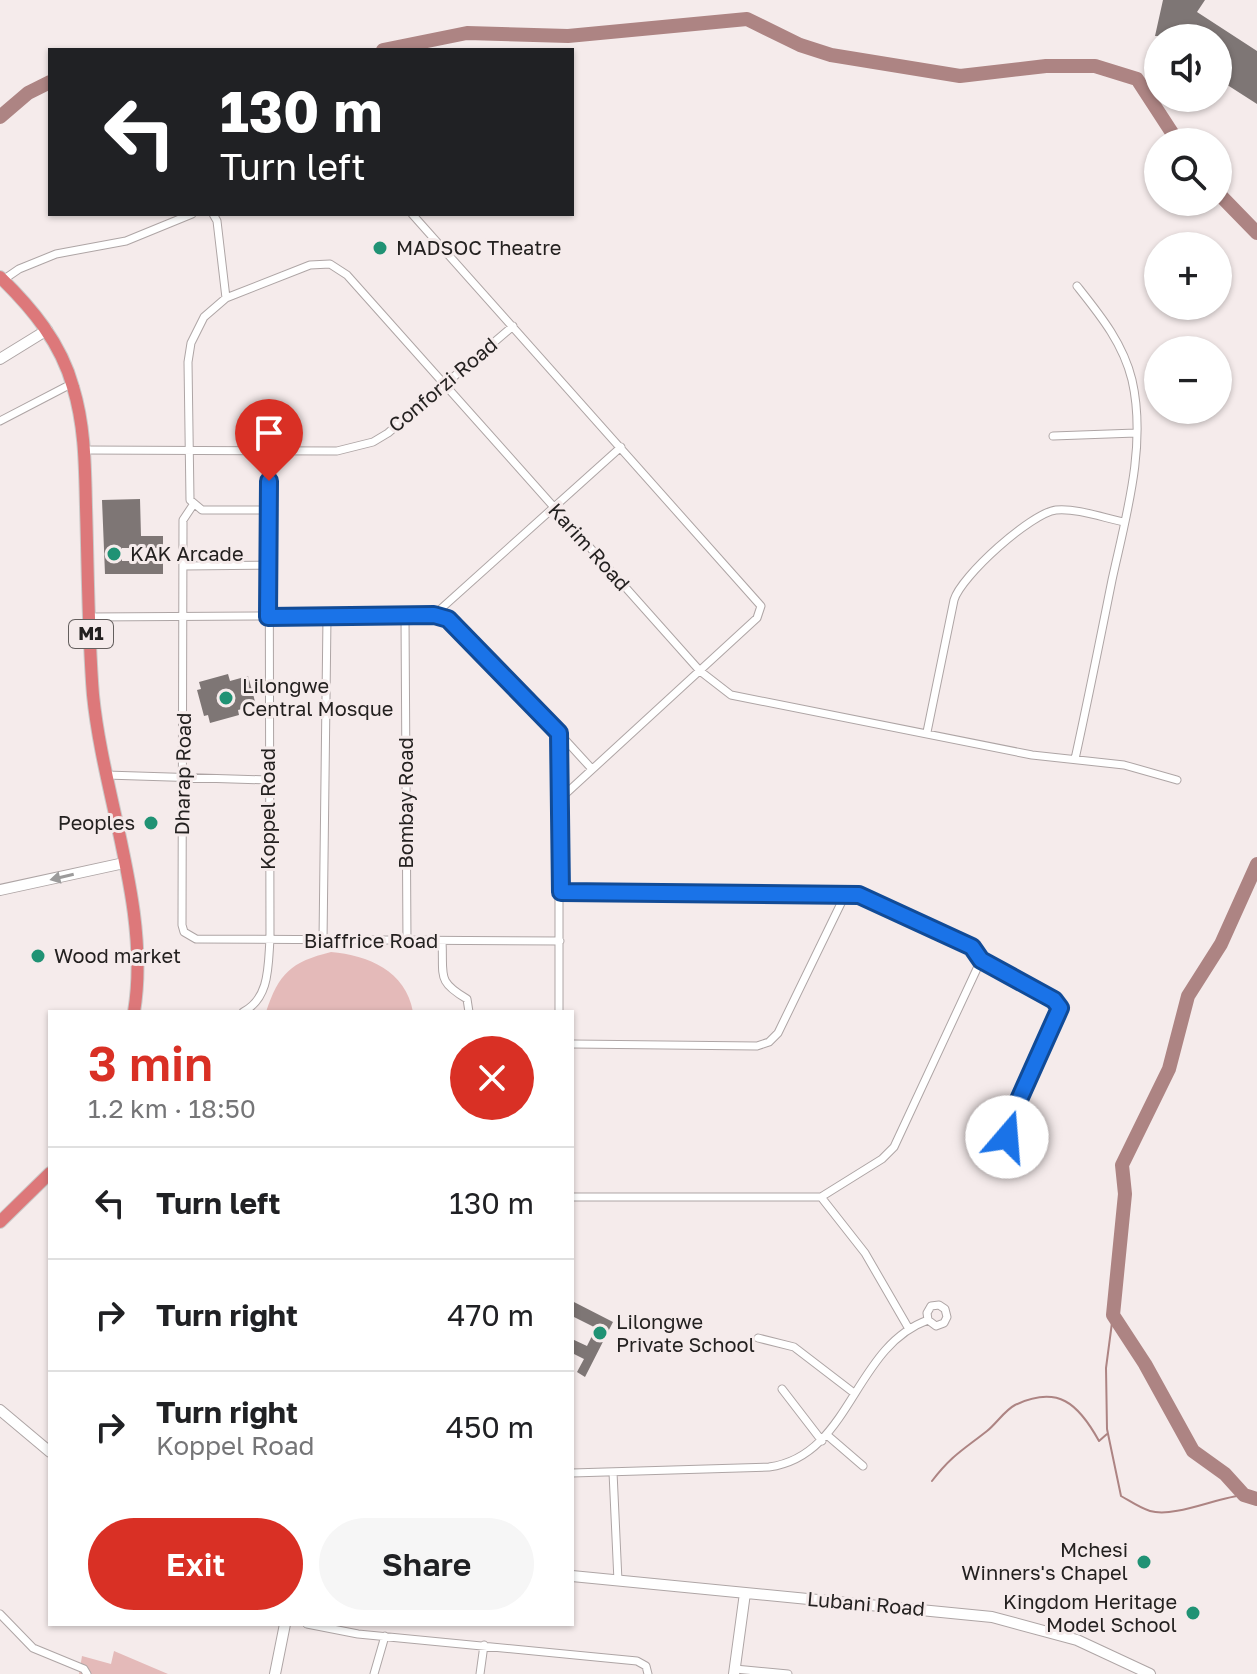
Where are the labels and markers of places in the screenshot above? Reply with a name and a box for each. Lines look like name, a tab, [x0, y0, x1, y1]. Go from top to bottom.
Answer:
place label: MADSOC Theatre	[396, 235, 561, 259]
marker: MADSOC Theatre	[371, 239, 389, 257]
pin	[235, 399, 303, 481]
place label: KAK Arcade	[130, 541, 244, 565]
marker: KAK Arcade	[105, 545, 123, 563]
place label: Lilongwe Central Mosque	[242, 673, 393, 720]
marker: Lilongwe Central Mosque	[217, 689, 235, 707]
place label: Peoples	[58, 810, 135, 834]
marker: Peoples	[142, 814, 160, 832]
place label: Wood market	[54, 943, 181, 967]
marker: Wood market	[29, 947, 47, 965]
place label: Lilongwe Private School	[616, 1309, 755, 1356]
marker: Lilongwe Private School	[591, 1324, 609, 1342]
place label: Mchesi Winners's Chapel	[961, 1537, 1128, 1584]
marker: Mchesi Winners's Chapel	[1135, 1553, 1153, 1571]
place label: Kingdom Heritage Model School	[1003, 1589, 1177, 1636]
marker: Kingdom Heritage Model School	[1184, 1604, 1202, 1622]

